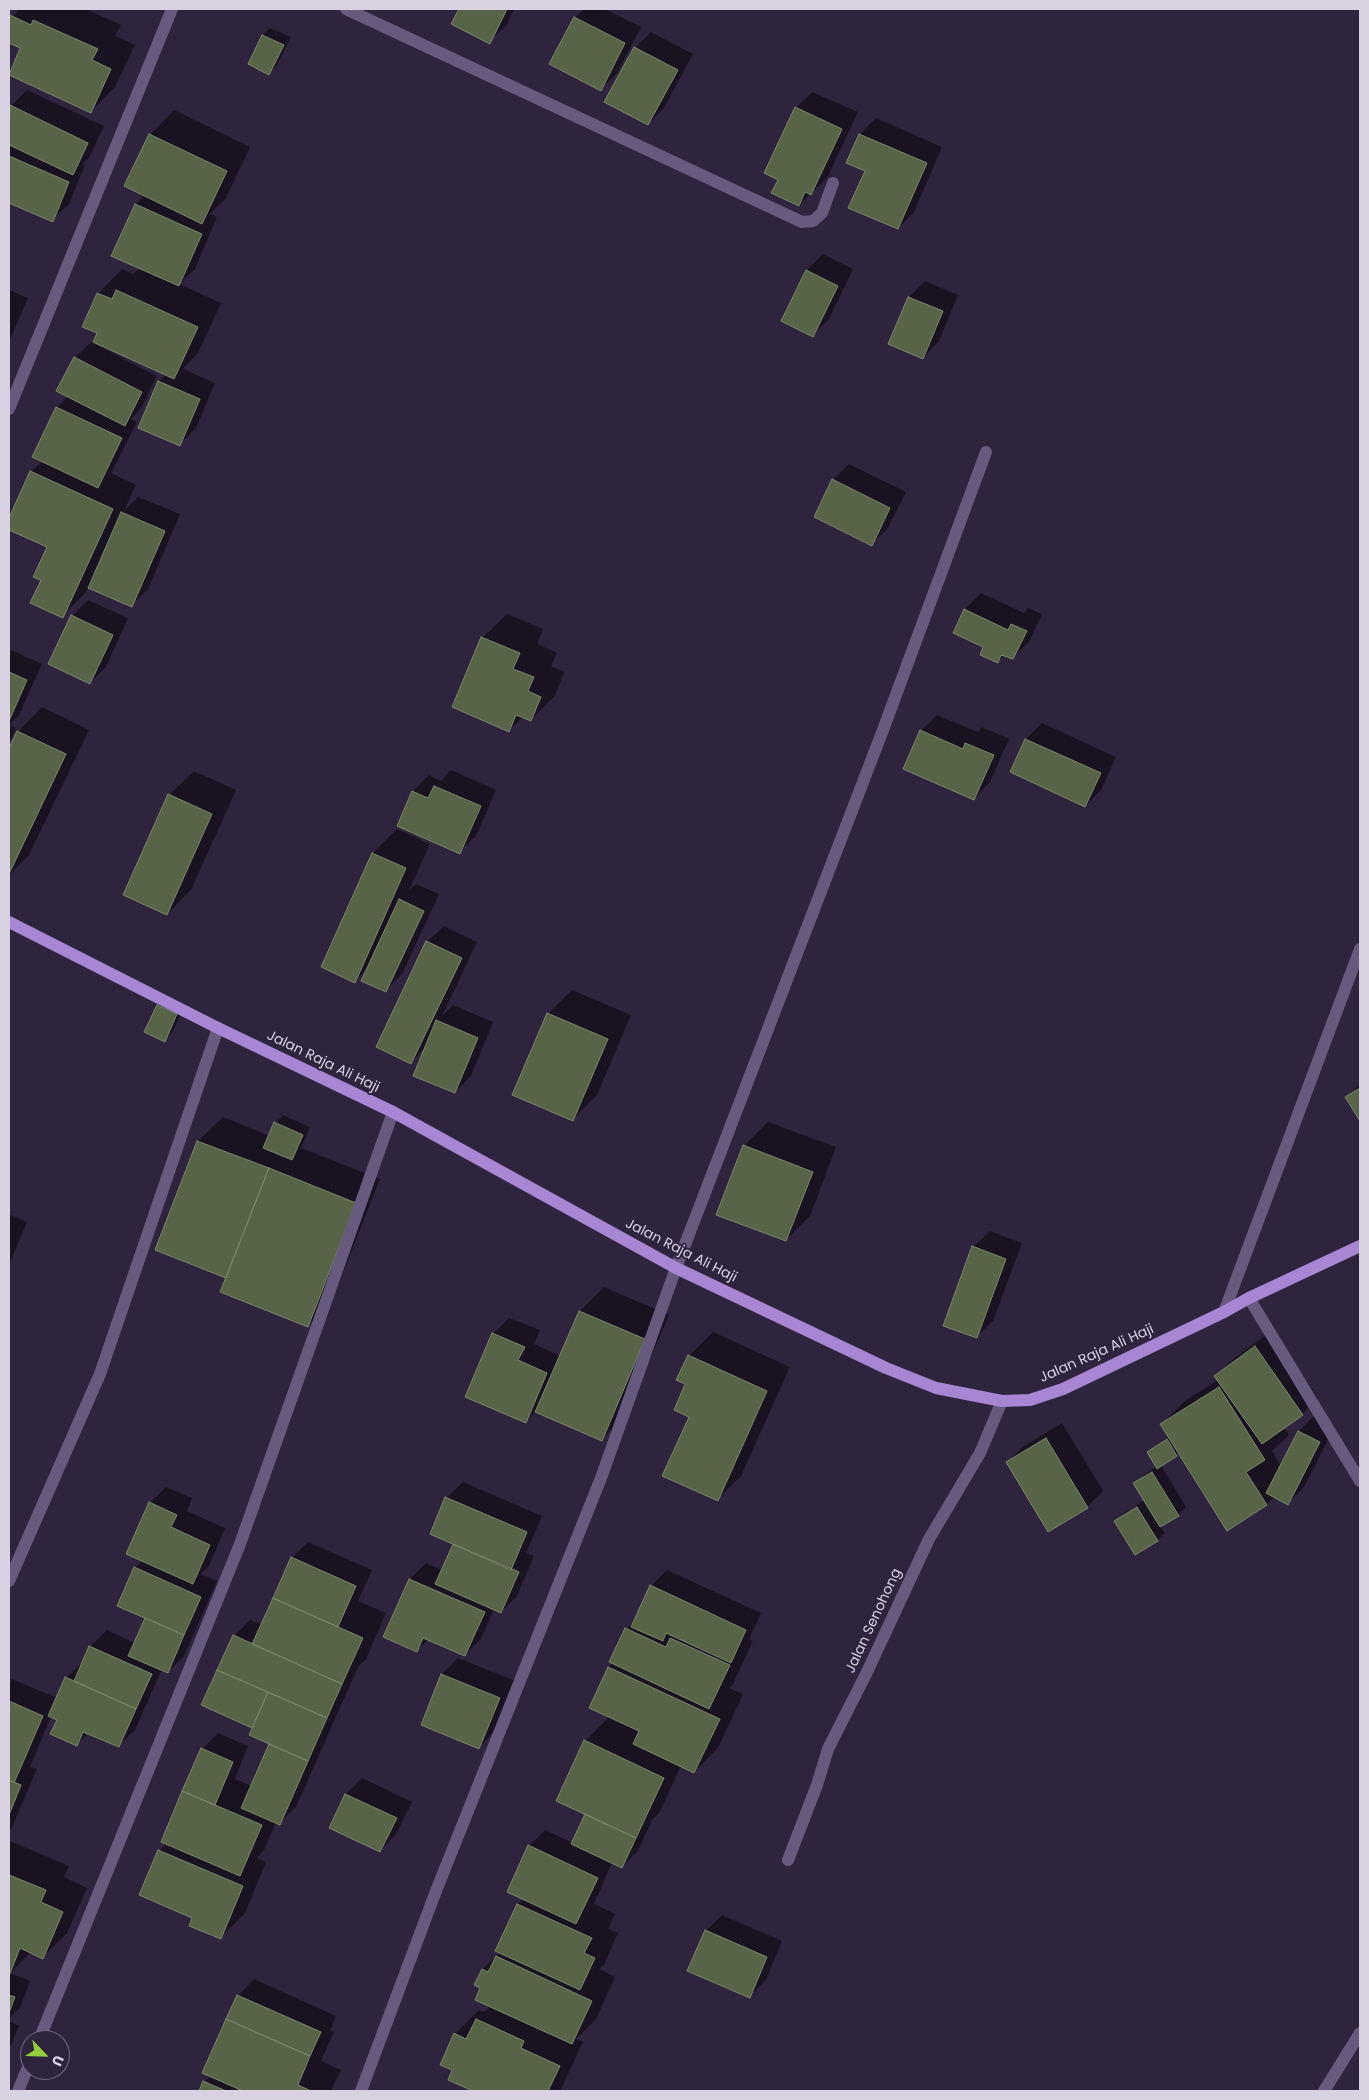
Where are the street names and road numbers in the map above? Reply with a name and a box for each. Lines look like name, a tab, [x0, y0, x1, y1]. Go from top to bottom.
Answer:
street label: Jalan Raja Ali Haji	[264, 1027, 382, 1097]
street label: Jalan Raja Ali Haji	[622, 1216, 740, 1286]
street label: Jalan Raja Ali Haji	[1037, 1321, 1157, 1387]
street label: Jalan Senohong	[842, 1566, 906, 1676]

